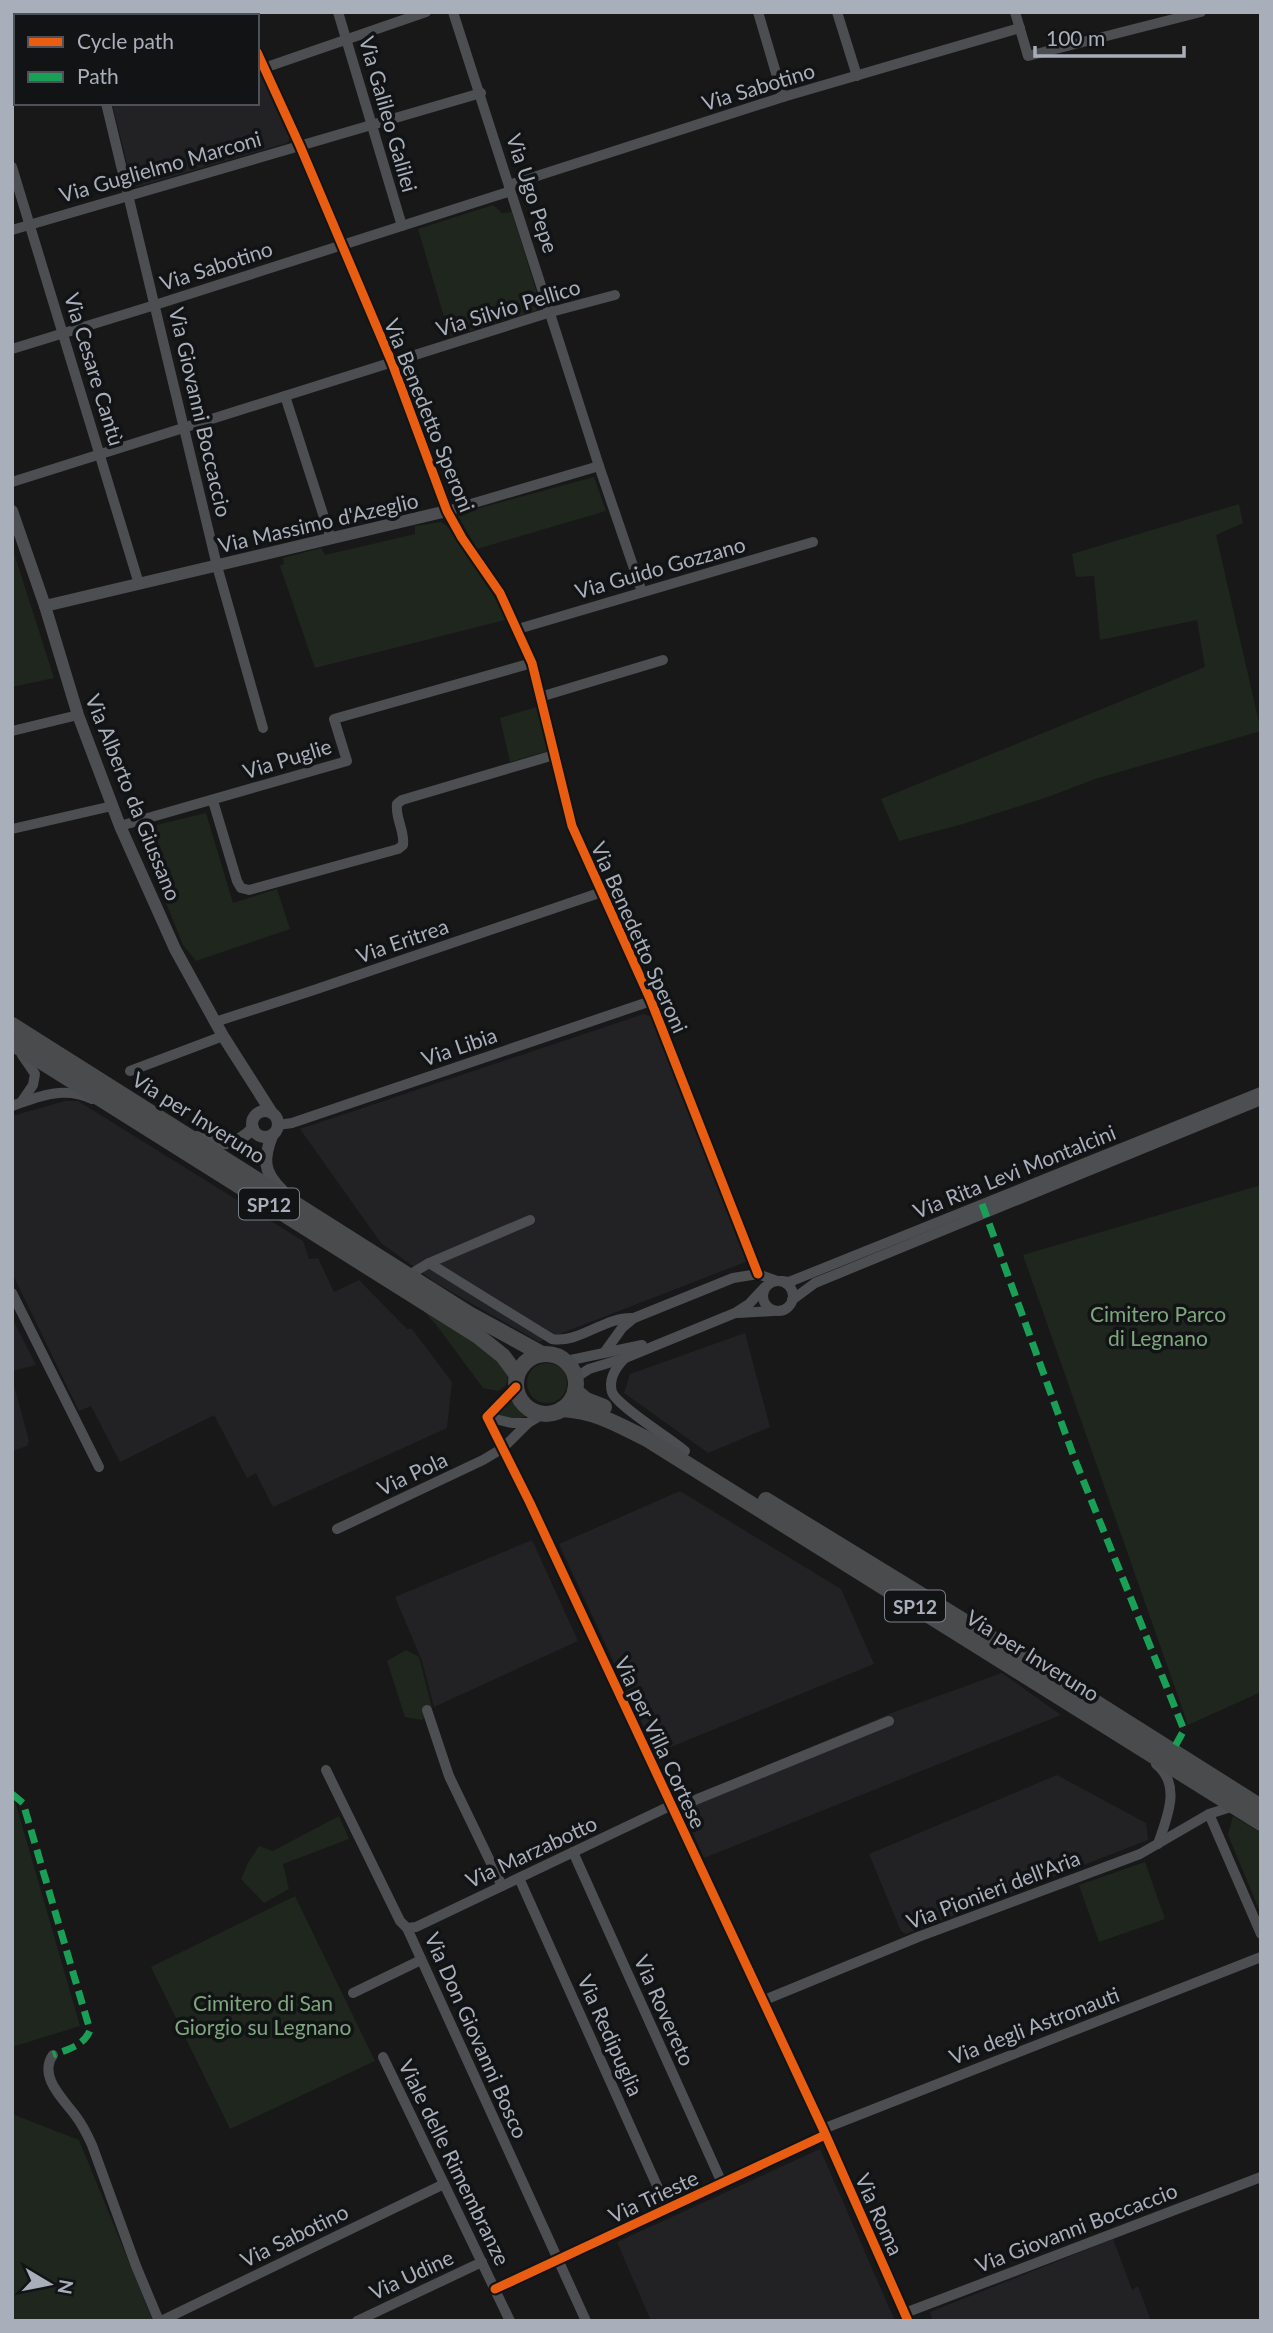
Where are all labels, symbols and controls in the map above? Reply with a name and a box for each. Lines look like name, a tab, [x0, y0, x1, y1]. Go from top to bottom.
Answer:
legend	[14, 14, 259, 105]
scale bar	[1035, 14, 1184, 58]
text: 100 m	[1046, 25, 1105, 50]
text: Cycle path	[77, 28, 174, 53]
street label: Via Galileo Galilei	[355, 33, 423, 195]
street label: Via Sabotino	[698, 57, 818, 115]
text: Path	[77, 63, 119, 88]
street label: Via Guglielmo Marconi	[56, 125, 264, 207]
street label: Via Ugo Pepe	[502, 130, 564, 256]
street label: Via Sabotino	[157, 235, 275, 295]
street label: Via Silvio Pellico	[433, 273, 583, 341]
street label: Via Cesare Cantù	[60, 290, 130, 448]
street label: Via Giovanni Boccaccio	[165, 305, 237, 519]
street label: Via Benedetto Speroni	[380, 315, 480, 515]
street label: Via Massimo d'Azeglio	[215, 487, 421, 557]
street label: Via Guido Gozzano	[572, 531, 748, 603]
street label: Via Alberto da Giussano	[81, 690, 187, 904]
street label: Via Puglie	[240, 733, 334, 783]
street label: Via Benedetto Speroni	[587, 838, 693, 1036]
street label: Via Eritrea	[353, 913, 451, 967]
street label: Via Libia	[418, 1021, 500, 1071]
street label: Via per Inveruno	[128, 1066, 270, 1168]
street label: Via Rita Levi Montalcini	[909, 1119, 1119, 1223]
road number: SP12	[239, 1188, 299, 1220]
park label: Cimitero Parco di Legnano	[1090, 1301, 1226, 1350]
street label: Via Pola	[373, 1446, 451, 1500]
road number: SP12	[885, 1590, 945, 1622]
street label: Via per Inveruno	[962, 1604, 1104, 1706]
street label: Via per Villa Cortese	[610, 1652, 712, 1832]
street label: Via Marzabotto	[461, 1810, 601, 1892]
street label: Via Pionieri dell'Aria	[903, 1844, 1083, 1934]
street label: Via Don Giovanni Bosco	[420, 1928, 534, 2142]
street label: Via Rovereto	[630, 1951, 701, 2069]
street label: Via Redipuglia	[573, 1970, 649, 2100]
street label: Via degli Astronauti	[945, 1981, 1123, 2069]
park label: Cimitero di San Giorgio su Legnano	[175, 1990, 352, 2039]
street label: Viale delle Rimembranze	[394, 2055, 516, 2269]
street label: Via Trieste	[604, 2164, 702, 2228]
street label: Via Roma	[851, 2169, 909, 2259]
street label: Via Giovanni Boccaccio	[971, 2177, 1181, 2277]
street label: Via Sabotino	[236, 2198, 352, 2272]
street label: Via Udine	[365, 2244, 457, 2304]
north arrow	[14, 2249, 84, 2319]
text: N	[54, 2278, 79, 2296]

